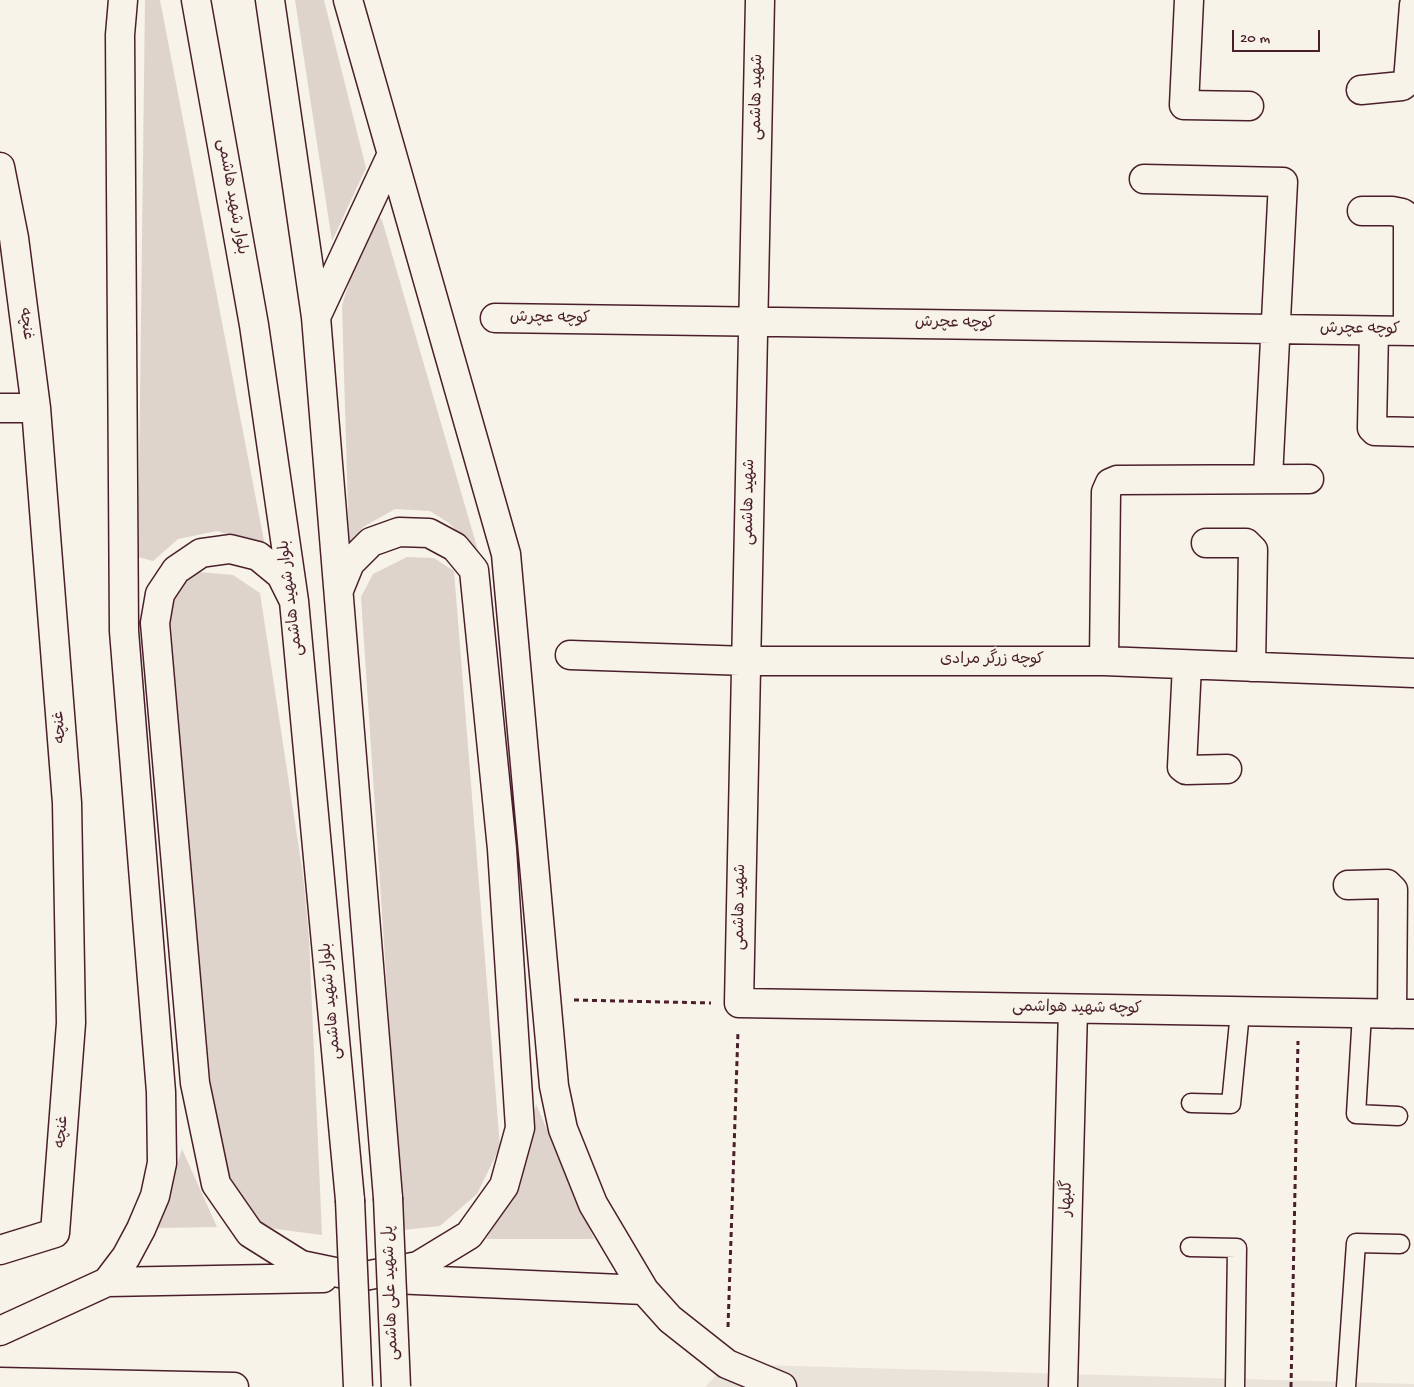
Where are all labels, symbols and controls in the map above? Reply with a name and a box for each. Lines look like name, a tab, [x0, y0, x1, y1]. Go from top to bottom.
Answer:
scale bar	[1234, 20, 1322, 52]
text: 20 m	[1240, 30, 1270, 48]
street label: شهید هاشمی	[748, 54, 768, 140]
street label: بلوار شهید هاشمی	[211, 138, 251, 256]
street label: غنچه	[13, 307, 37, 341]
street label: کوچه عچرش	[510, 309, 590, 329]
street label: کوچه عچرش	[915, 314, 995, 334]
street label: کوچه عچرش	[1320, 320, 1400, 340]
street label: شهید هاشمی	[740, 459, 760, 545]
street label: بلوار شهید هاشمی	[275, 539, 309, 657]
street label: کوچه زرگر مرادی	[940, 651, 1044, 671]
street label: غنچه	[50, 710, 72, 744]
street label: شهید هاشمی	[731, 864, 751, 950]
street label: بلوار شهید هاشمی	[317, 942, 347, 1060]
street label: کوچه شهید هواشمی	[1012, 998, 1142, 1020]
street label: غنچه	[52, 1115, 74, 1149]
street label: گلبهار	[1058, 1179, 1078, 1217]
street label: پل شهید علی هاشمی	[380, 1225, 404, 1361]

